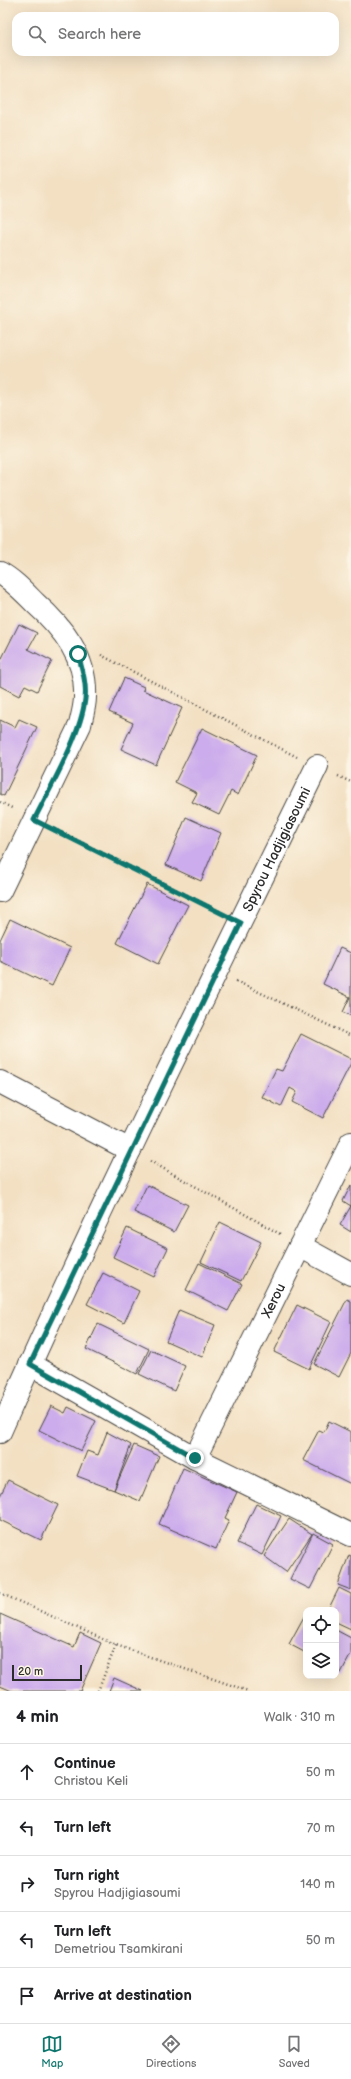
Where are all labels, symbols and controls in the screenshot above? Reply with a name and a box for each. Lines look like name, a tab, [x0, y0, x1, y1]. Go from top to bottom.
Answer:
search box	[12, 12, 339, 56]
icon: search	[26, 23, 48, 45]
text: Search here	[58, 25, 141, 44]
route start	[69, 645, 87, 663]
street label: Spyrou Hadjigiasoumi	[239, 784, 314, 914]
street label: Xerou	[257, 1280, 289, 1322]
route end	[186, 1449, 204, 1467]
map controls	[303, 1607, 339, 1679]
button: locate	[303, 1607, 339, 1643]
button: layers	[303, 1643, 339, 1679]
scale bar	[12, 1663, 82, 1682]
text: 20 m	[18, 1665, 43, 1678]
text: 4 min	[16, 1707, 59, 1727]
text: Walk · 310 m	[264, 1709, 335, 1725]
text: Continue	[54, 1754, 116, 1773]
icon: ahead	[16, 1761, 38, 1783]
text: 50 m	[306, 1764, 335, 1780]
text: Christou Keli	[54, 1773, 128, 1789]
icon: left	[16, 1817, 38, 1839]
text: Turn left	[54, 1818, 111, 1837]
text: 70 m	[307, 1820, 335, 1836]
text: Turn right	[54, 1866, 119, 1885]
icon: right	[16, 1873, 38, 1895]
text: 140 m	[300, 1876, 335, 1892]
text: Spyrou Hadjigiasoumi	[54, 1885, 181, 1901]
text: Turn left	[54, 1922, 111, 1941]
icon: left	[16, 1929, 38, 1951]
text: 50 m	[306, 1932, 335, 1948]
text: Demetriou Tsamkirani	[54, 1941, 183, 1957]
icon: arrive	[16, 1985, 38, 2007]
text: Arrive at destination	[54, 1986, 192, 2005]
tab: Map	[41, 2033, 63, 2070]
tab: Directions	[146, 2033, 196, 2070]
tab: Saved	[279, 2033, 310, 2070]

